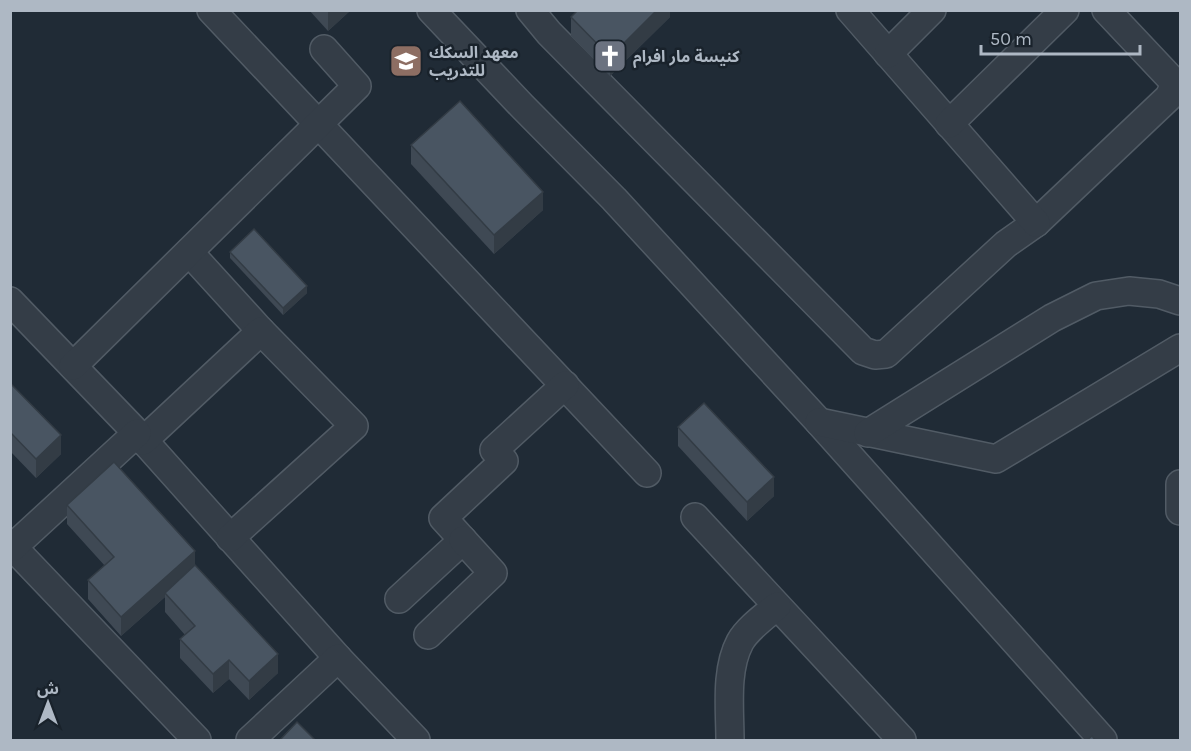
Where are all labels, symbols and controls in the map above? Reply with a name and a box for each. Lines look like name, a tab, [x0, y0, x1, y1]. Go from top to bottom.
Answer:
scale bar	[981, 18, 1140, 56]
text: 50 m	[990, 28, 1032, 50]
church icon: كنيسة مار افرام	[592, 38, 628, 74]
school or university icon: معهد السكك للتدريب	[388, 43, 424, 79]
place label: معهد السكك للتدريب	[429, 43, 519, 80]
place label: كنيسة مار افرام	[633, 47, 740, 68]
north arrow	[18, 673, 78, 733]
text: ش	[37, 679, 59, 698]

